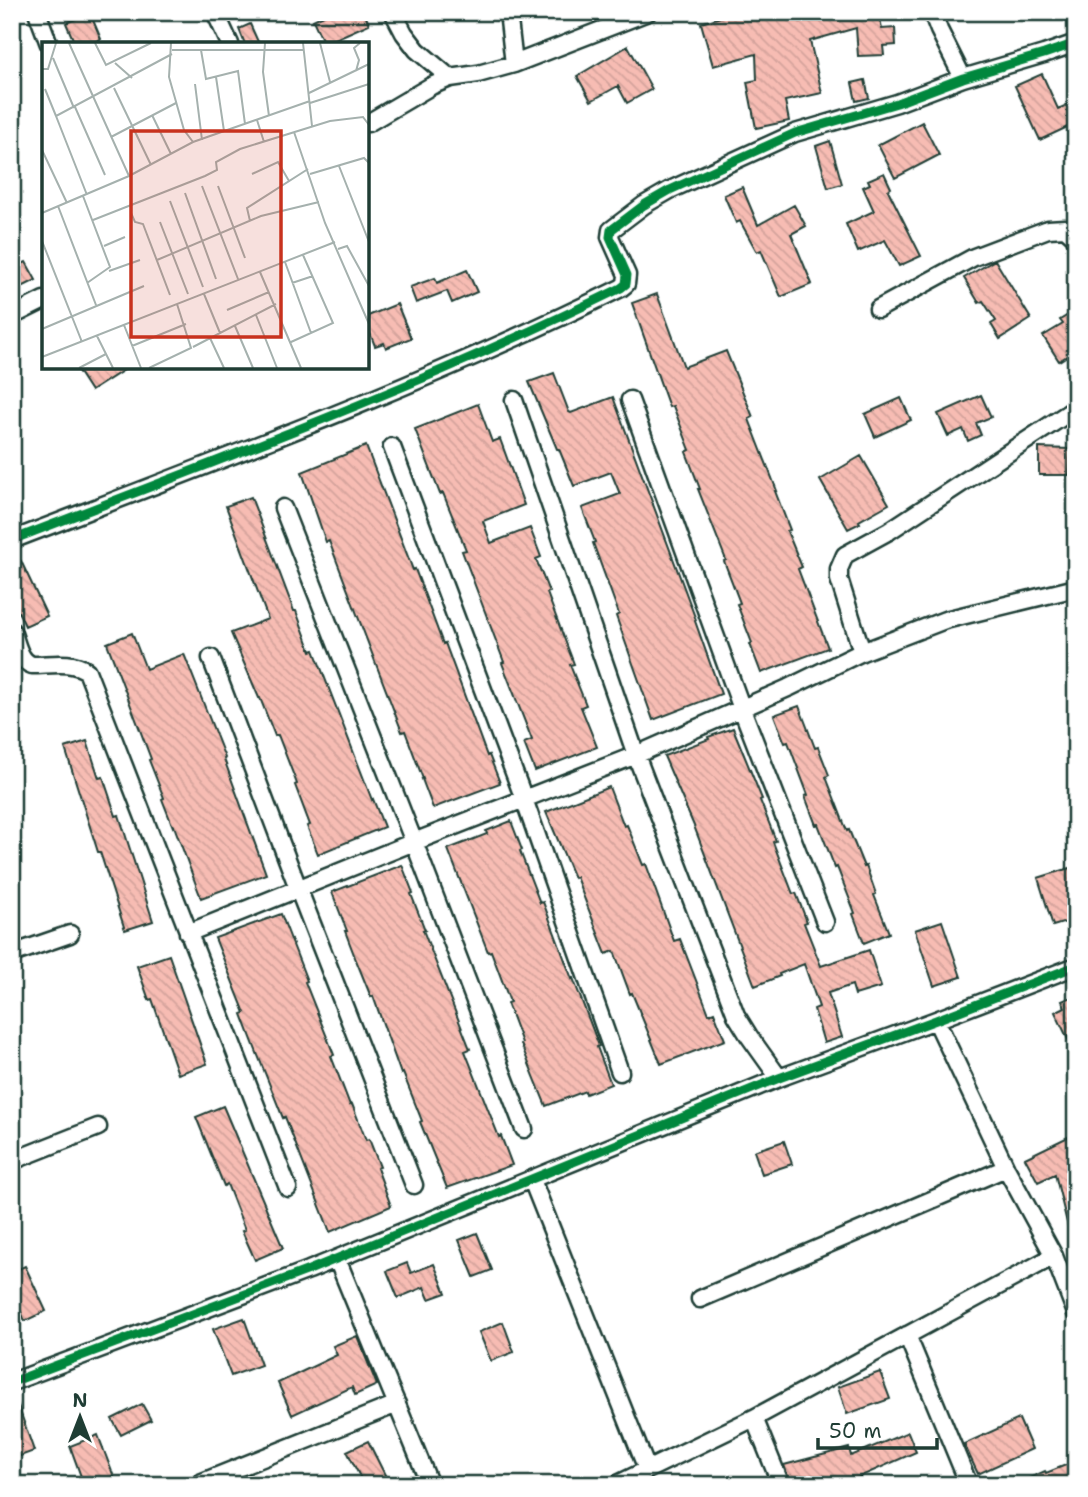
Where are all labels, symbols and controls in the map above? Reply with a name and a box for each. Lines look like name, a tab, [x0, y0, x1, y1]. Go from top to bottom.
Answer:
inset map	[42, 42, 369, 369]
north arrow	[46, 1382, 116, 1452]
text: N	[72, 1388, 88, 1413]
scale bar	[818, 1406, 937, 1450]
text: 50 m	[829, 1417, 882, 1445]

